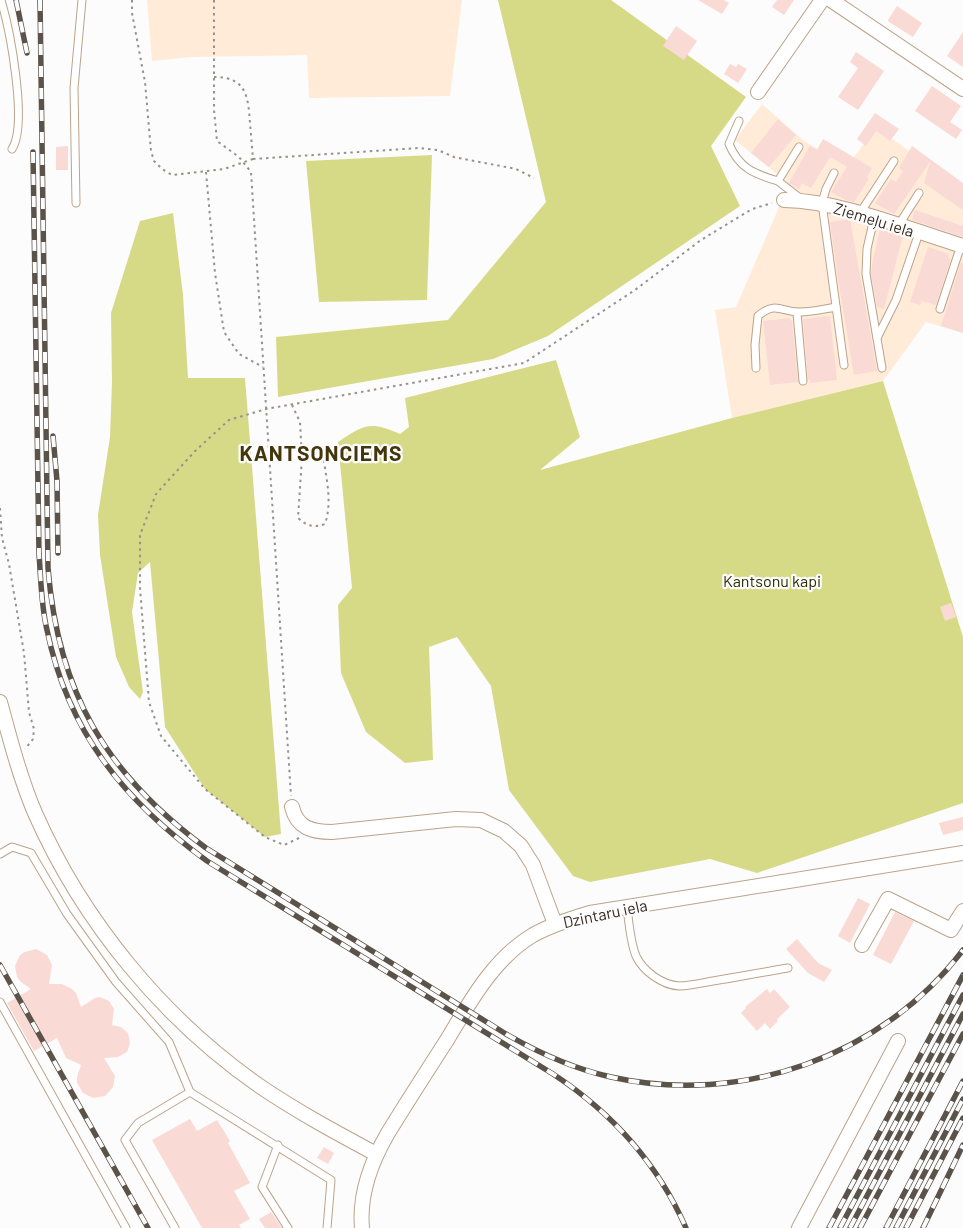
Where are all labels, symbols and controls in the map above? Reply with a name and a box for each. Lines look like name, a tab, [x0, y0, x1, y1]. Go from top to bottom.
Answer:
street label: Ziemeļu iela	[832, 198, 916, 240]
district label: KANTSONCIEMS	[239, 440, 403, 465]
park label: Kantsonu kapi	[723, 571, 821, 590]
street label: Dzintaru iela	[561, 895, 649, 931]

